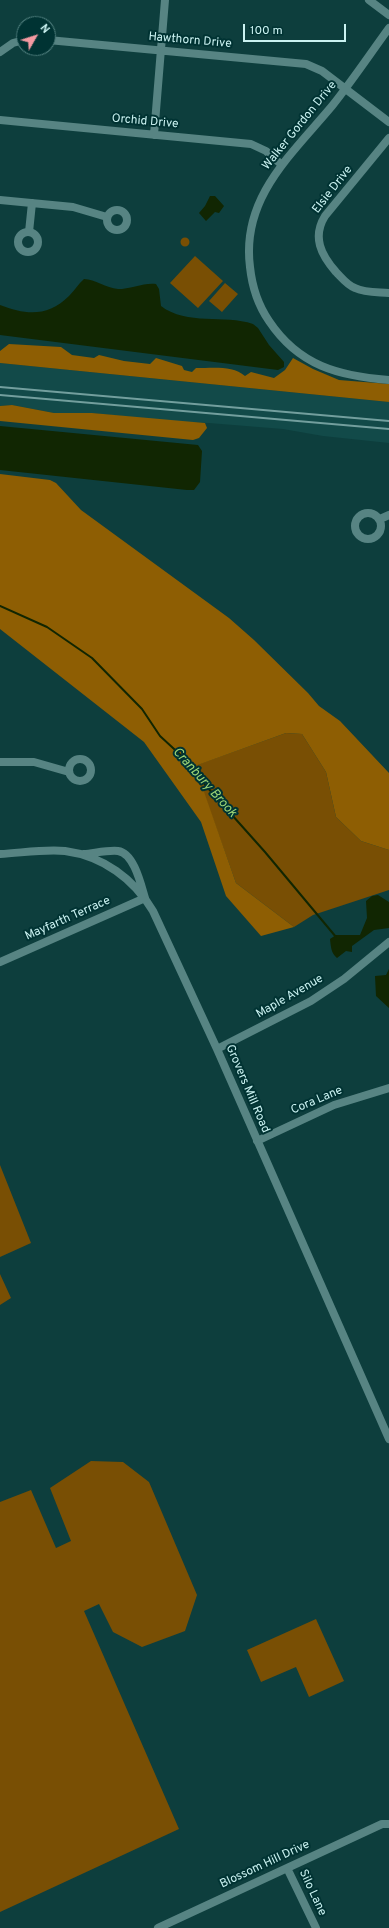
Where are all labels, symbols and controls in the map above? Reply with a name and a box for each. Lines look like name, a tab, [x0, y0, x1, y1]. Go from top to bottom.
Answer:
north arrow	[16, 16, 56, 56]
scale bar	[245, 16, 348, 42]
text: N	[37, 22, 52, 37]
text: 100 m	[250, 23, 283, 39]
street label: Hawthorn Drive	[148, 30, 232, 52]
street label: Walker Gordon Drive	[260, 79, 340, 173]
street label: Orchid Drive	[111, 112, 179, 132]
street label: Elsie Drive	[310, 163, 356, 217]
water label: Cranbury Brook	[169, 745, 239, 821]
street label: Mayfarth Terrace	[23, 894, 113, 944]
street label: Maple Avenue	[254, 972, 326, 1022]
street label: Grovers Mill Road	[222, 1043, 272, 1135]
street label: Cora Lane	[289, 1084, 345, 1118]
street label: Blossom Hill Drive	[218, 1838, 312, 1892]
street label: Silo Lane	[295, 1868, 329, 1918]

